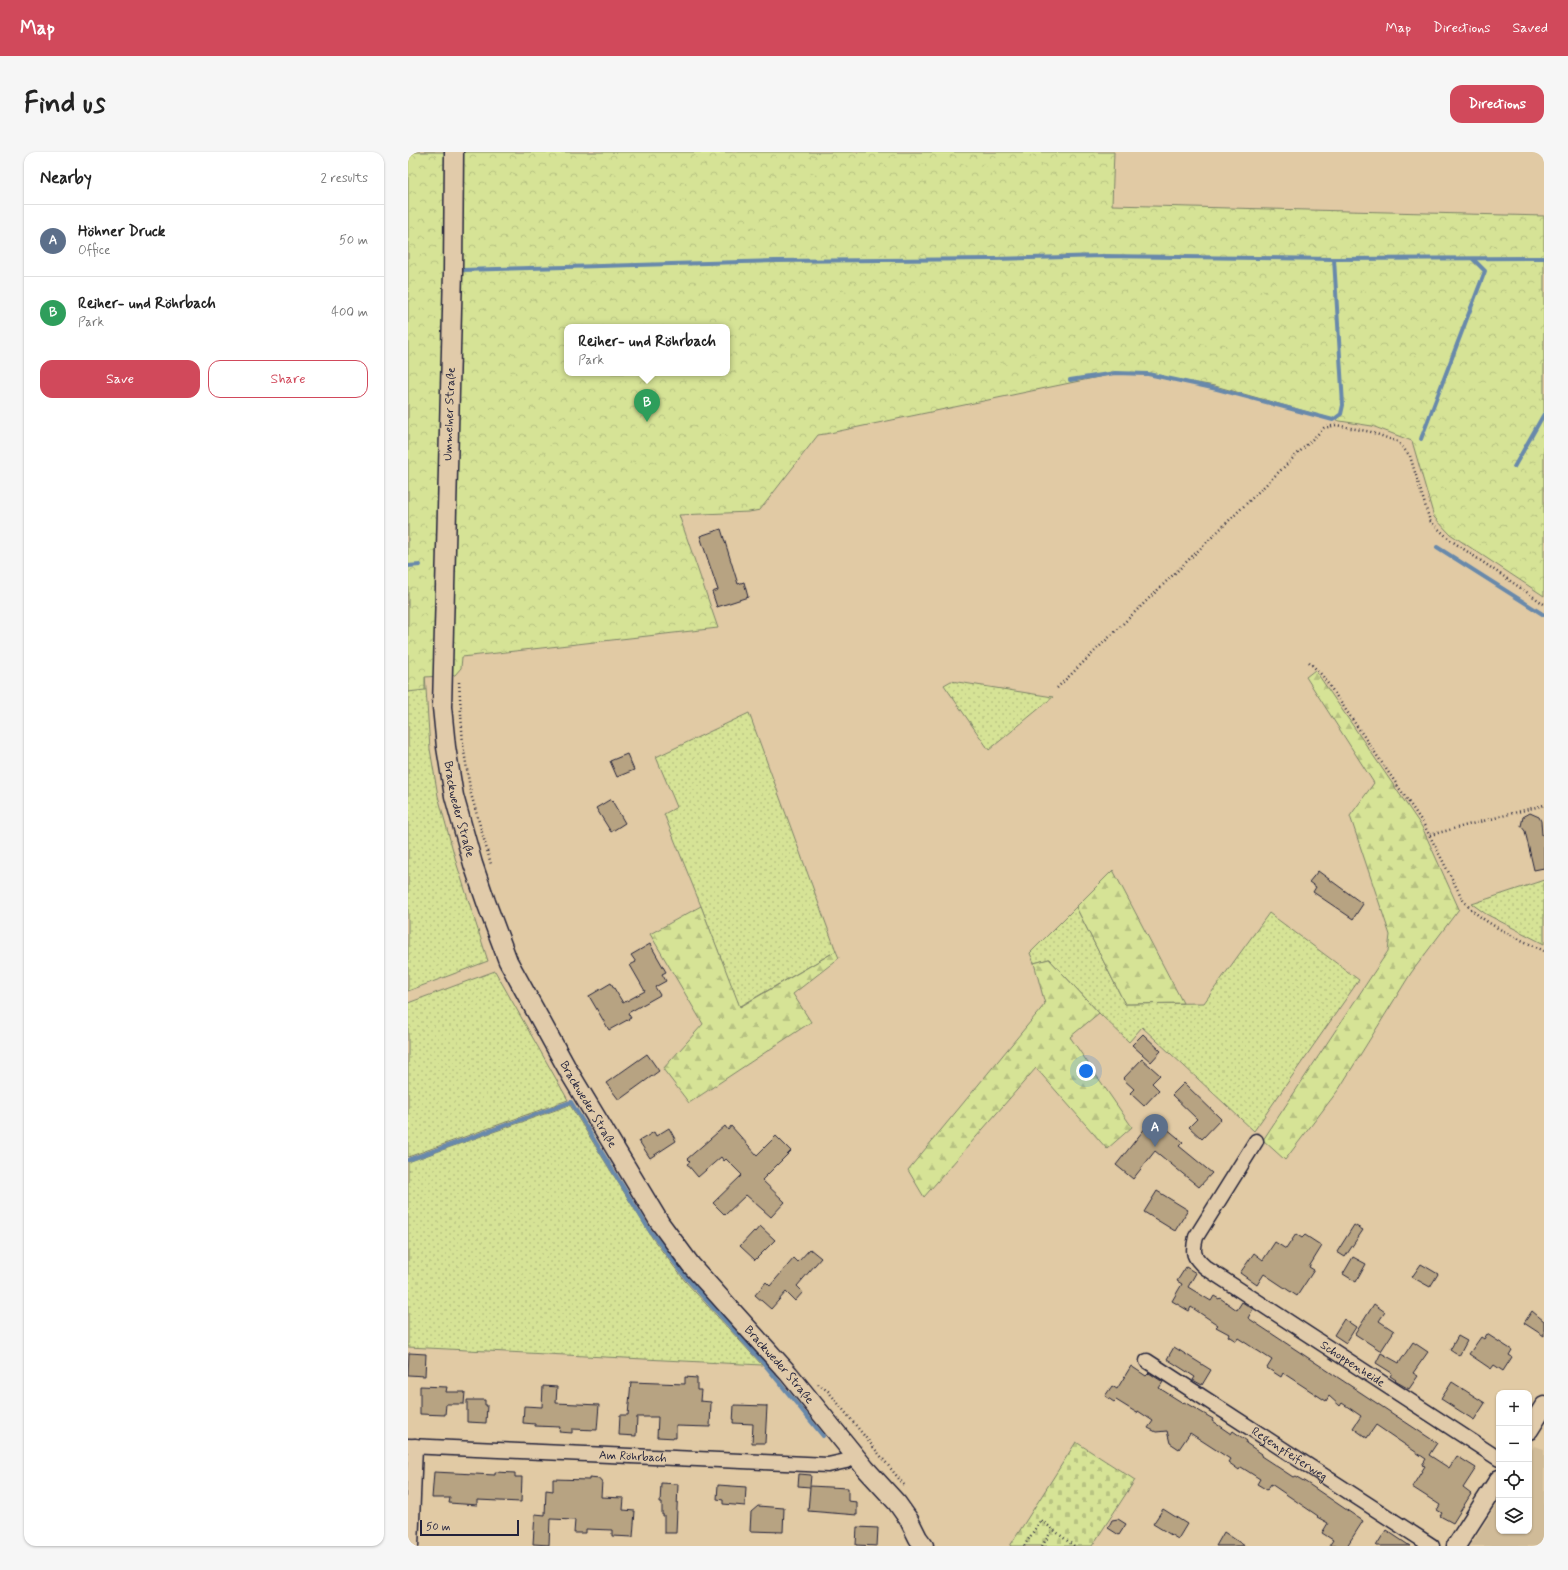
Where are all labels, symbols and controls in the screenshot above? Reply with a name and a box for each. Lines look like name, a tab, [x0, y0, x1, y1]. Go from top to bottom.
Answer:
text: Map	[20, 16, 55, 41]
text: Map	[1385, 19, 1411, 37]
text: Directions	[1433, 19, 1491, 37]
text: Saved	[1513, 19, 1548, 37]
button: Directions	[1450, 85, 1544, 123]
text: Find us	[24, 86, 105, 123]
text: Nearby	[40, 167, 92, 189]
text: 2 results	[321, 170, 368, 187]
text: Höhner Druck	[78, 222, 165, 242]
text: A	[49, 232, 57, 249]
text: 50 m	[339, 232, 368, 249]
text: Office	[78, 242, 110, 259]
text: Reiher- und Röhrbach	[78, 294, 216, 314]
text: B	[49, 304, 57, 321]
text: 400 m	[331, 304, 368, 321]
text: Park	[78, 314, 104, 331]
popup	[564, 324, 730, 376]
text: Reiher- und Röhrbach	[578, 332, 716, 352]
text: Park	[578, 352, 604, 369]
button: Save	[40, 360, 200, 398]
button: Share	[208, 360, 368, 398]
street label: Ummelner Straße	[440, 367, 460, 461]
pin: B	[634, 389, 660, 422]
street label: Brackweder Straße	[439, 760, 478, 859]
street label: Brackweder Straße	[555, 1058, 620, 1151]
your location	[1076, 1061, 1096, 1081]
pin: A	[1142, 1114, 1168, 1147]
street label: Brackweder Straße	[740, 1323, 817, 1408]
street label: Schoppenheide	[1317, 1338, 1388, 1392]
map controls	[1496, 1390, 1532, 1534]
button: +	[1496, 1390, 1532, 1426]
street label: Regenpfeiferweg	[1248, 1424, 1330, 1485]
button: −	[1496, 1426, 1532, 1462]
street label: Am Röhrbach	[598, 1448, 667, 1467]
button: locate	[1496, 1462, 1532, 1498]
button: layers	[1496, 1498, 1532, 1534]
scale bar	[420, 1518, 519, 1537]
text: 50 m	[426, 1520, 451, 1534]

